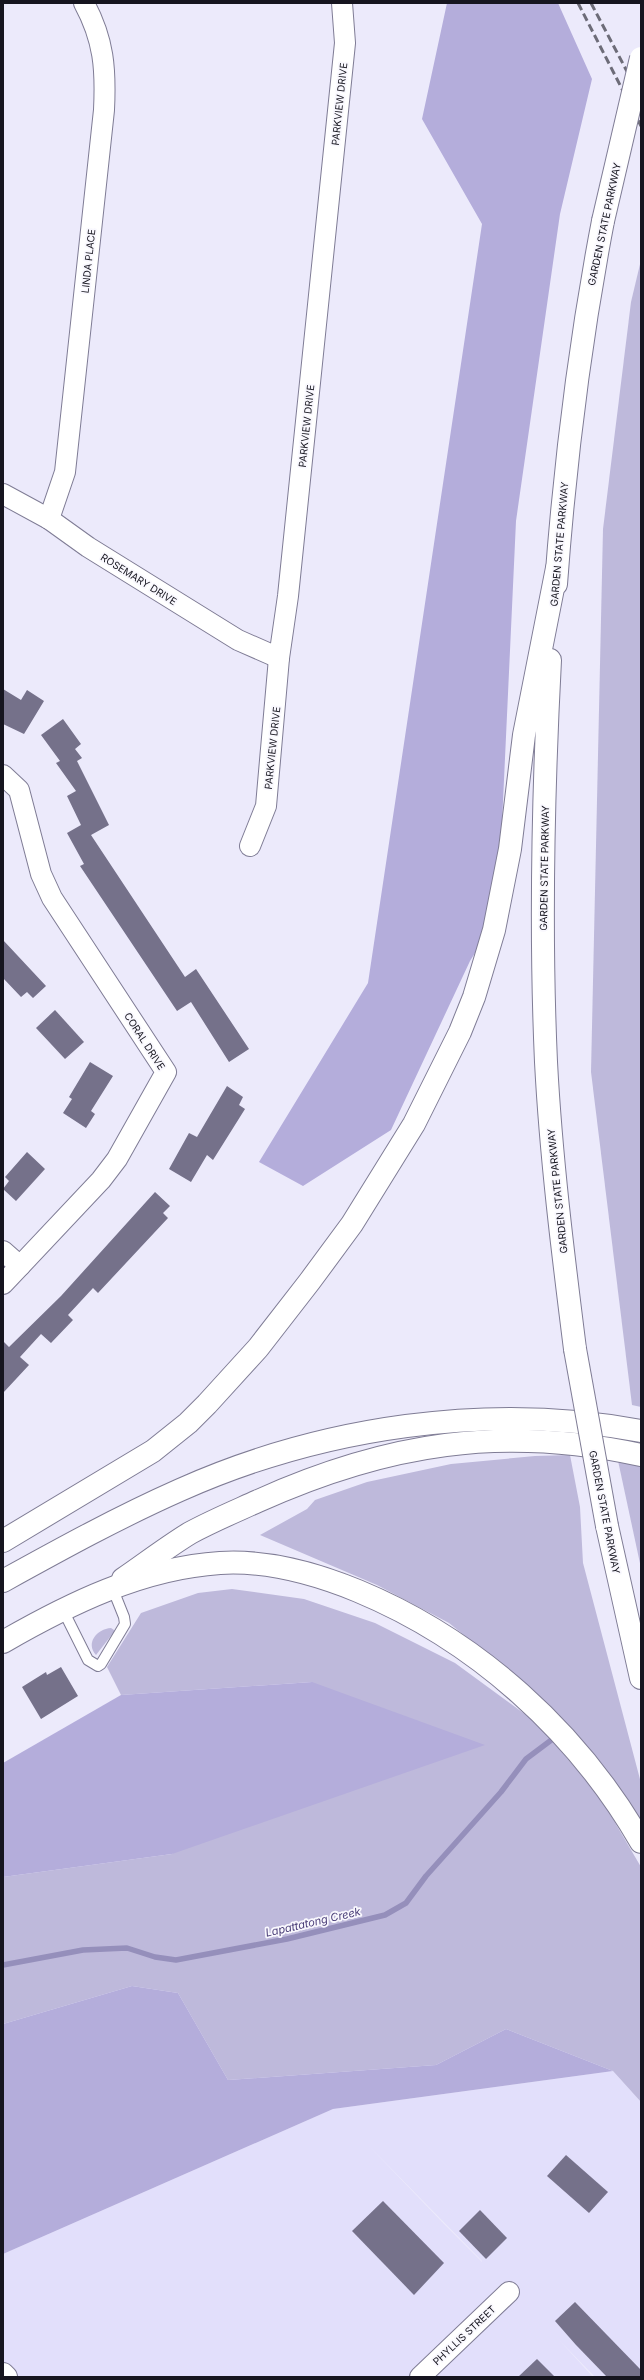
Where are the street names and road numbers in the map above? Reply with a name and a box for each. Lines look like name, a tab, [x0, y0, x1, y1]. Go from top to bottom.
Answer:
street label: PARKVIEW DRIVE	[329, 62, 349, 146]
street label: GARDEN STATE PARKWAY	[585, 161, 623, 287]
street label: LINDA PLACE	[79, 228, 97, 294]
street label: PARKVIEW DRIVE	[296, 384, 316, 468]
street label: GARDEN STATE PARKWAY	[548, 481, 570, 607]
street label: ROSEMARY DRIVE	[99, 551, 179, 607]
street label: PARKVIEW DRIVE	[262, 706, 282, 790]
street label: GARDEN STATE PARKWAY	[537, 805, 551, 931]
street label: CORAL DRIVE	[122, 1010, 168, 1072]
street label: GARDEN STATE PARKWAY	[544, 1128, 570, 1254]
street label: GARDEN STATE PARKWAY	[587, 1449, 623, 1575]
street label: PHYLLIS STREET	[430, 2303, 498, 2367]

